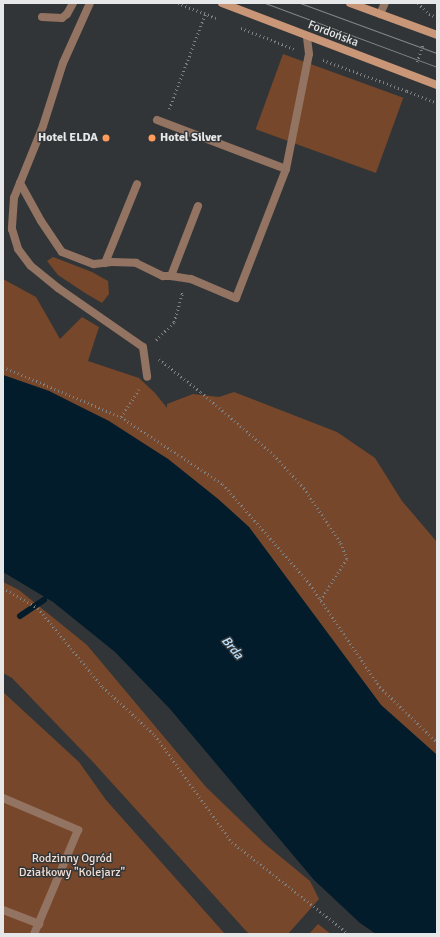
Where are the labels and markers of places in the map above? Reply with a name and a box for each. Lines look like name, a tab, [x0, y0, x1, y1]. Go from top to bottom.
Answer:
place label: Hotel ELDA	[38, 131, 98, 145]
place label: Hotel Silver	[160, 131, 222, 145]
marker: Hotel ELDA	[101, 133, 111, 143]
marker: Hotel Silver	[147, 133, 157, 143]

